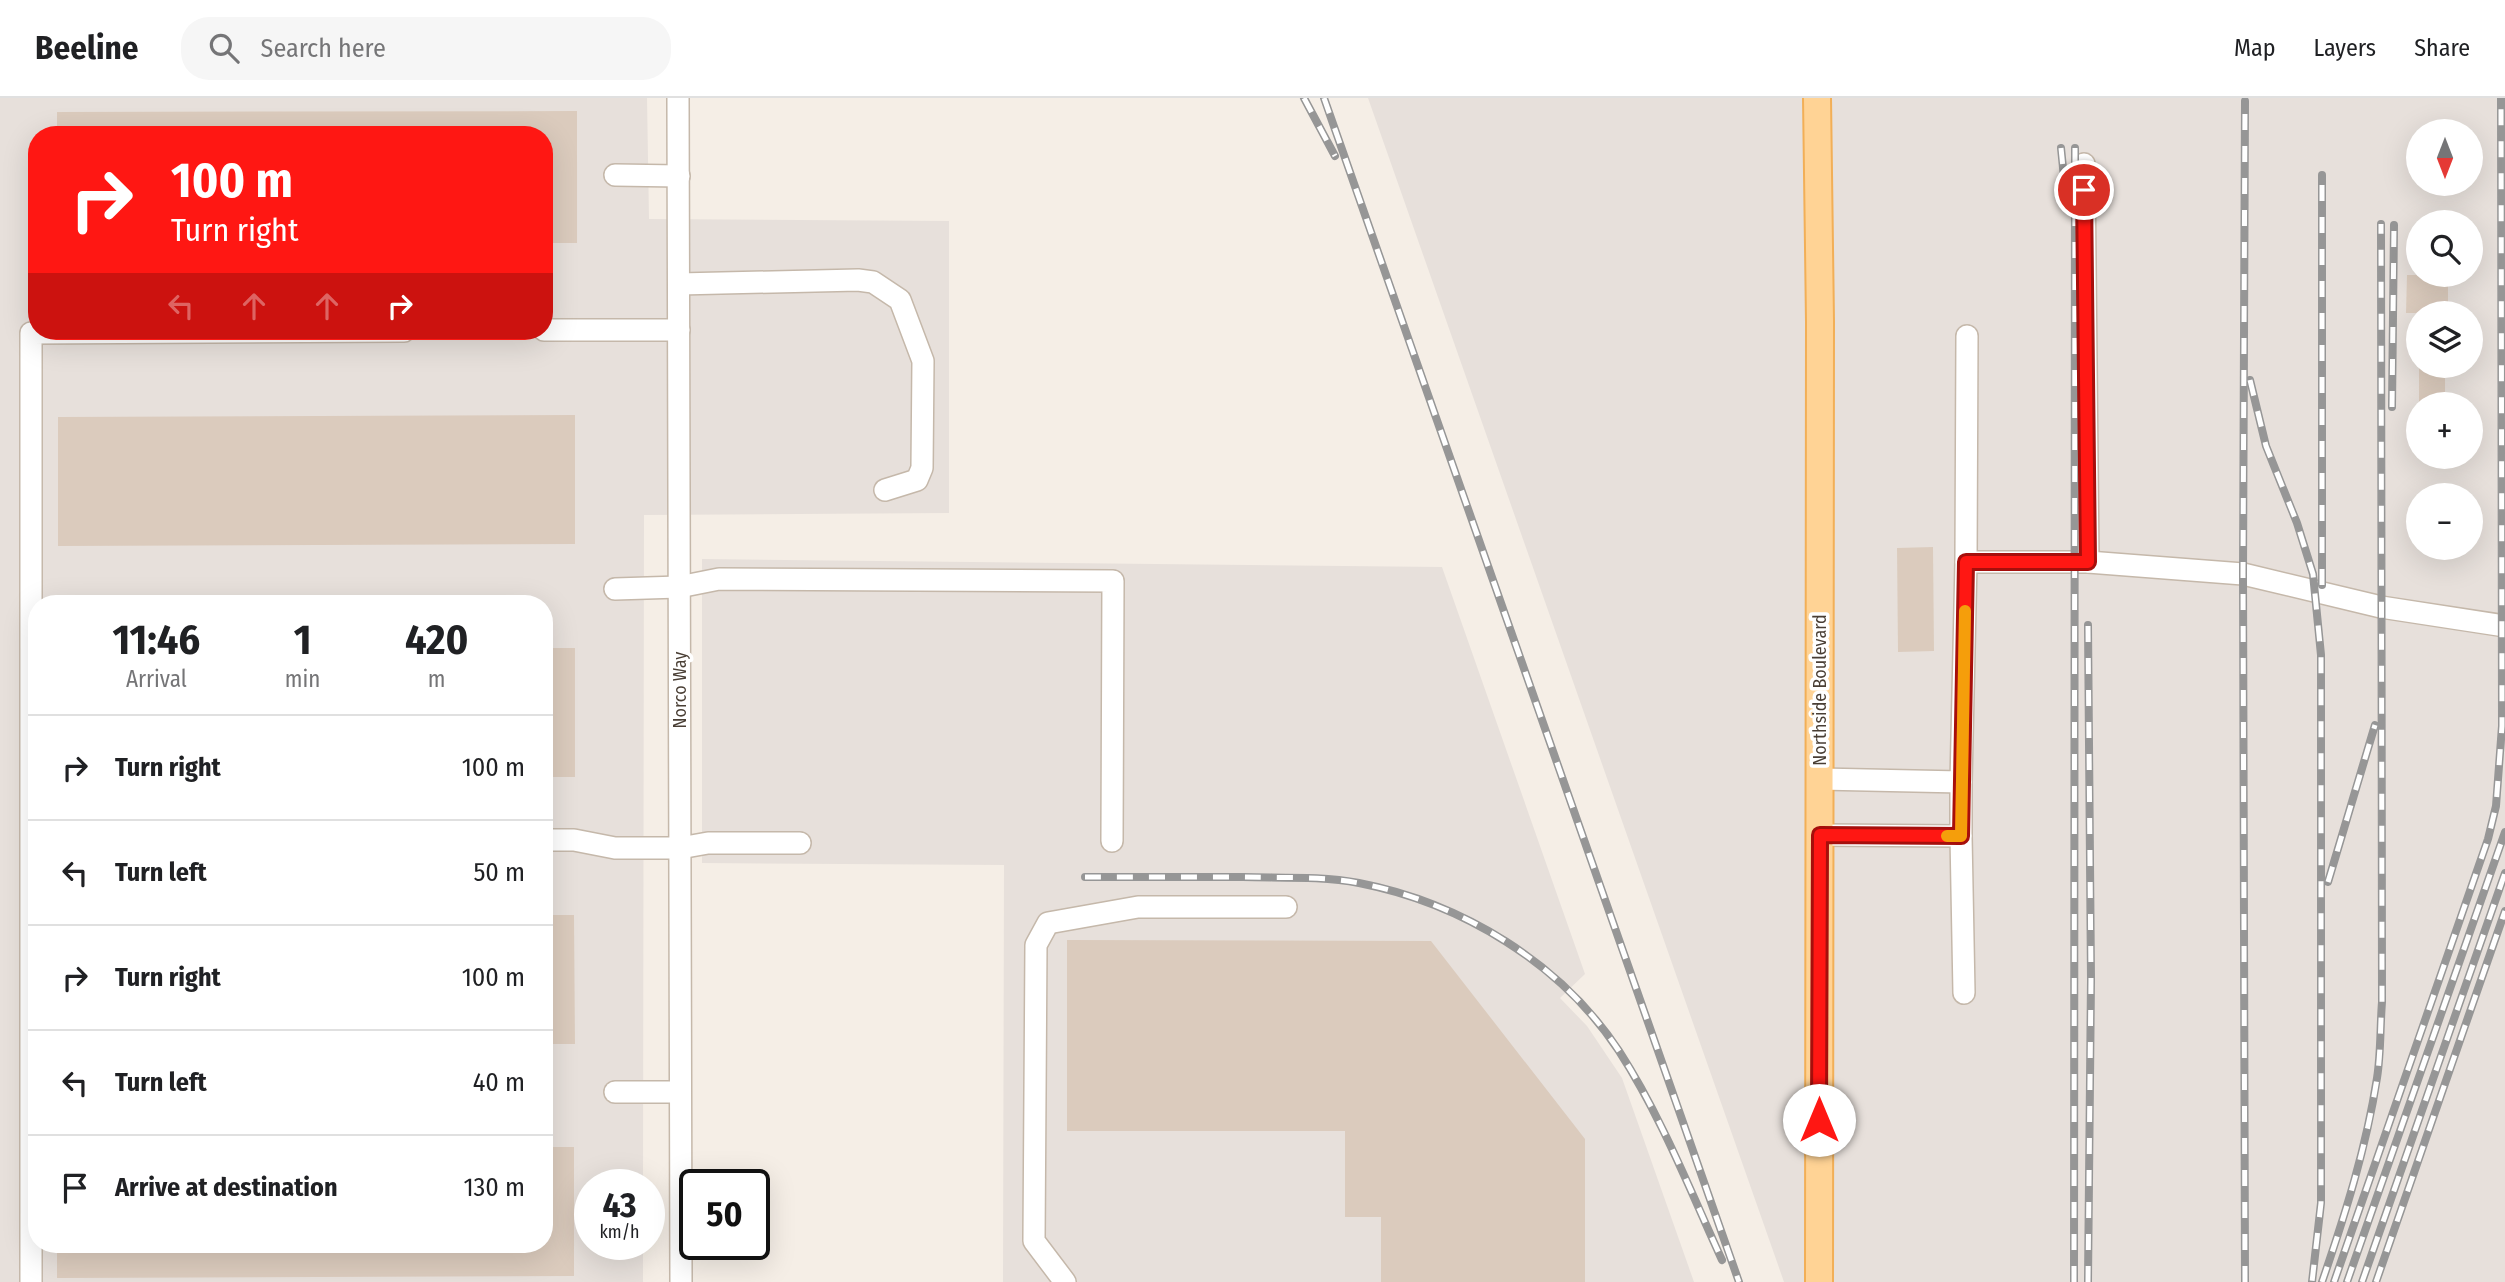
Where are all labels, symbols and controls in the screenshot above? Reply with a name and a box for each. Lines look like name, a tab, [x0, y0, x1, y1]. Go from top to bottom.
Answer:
search box	[181, 17, 671, 80]
text: Beeline	[35, 28, 139, 68]
icon: search	[205, 29, 243, 67]
text: Search here	[261, 33, 386, 64]
text: Map	[2234, 34, 2276, 62]
text: Layers	[2314, 34, 2376, 62]
text: Share	[2414, 34, 2470, 62]
north arrow	[2406, 119, 2483, 196]
map controls	[2406, 119, 2483, 560]
text: 100 m	[171, 151, 293, 210]
icon: right	[56, 154, 147, 245]
pin	[2054, 160, 2114, 220]
icon: arrive	[2065, 171, 2103, 209]
button: search	[2406, 210, 2483, 287]
text: Turn right	[171, 211, 298, 249]
icon: left	[162, 287, 200, 325]
icon: ahead	[235, 287, 273, 325]
icon: ahead	[308, 287, 346, 325]
icon: right	[381, 287, 419, 325]
button: layers	[2406, 301, 2483, 378]
button: +	[2406, 392, 2483, 469]
button: −	[2406, 483, 2483, 560]
street label: Northside Boulevard	[1809, 614, 1831, 766]
text: 11:46	[113, 615, 200, 665]
text: 1	[294, 615, 312, 665]
text: 420	[405, 615, 468, 665]
street label: Norco Way	[669, 652, 691, 728]
text: Arrival	[126, 665, 187, 693]
text: min	[285, 665, 320, 693]
text: m	[428, 665, 446, 693]
icon: right	[56, 749, 94, 787]
text: Turn right	[115, 752, 221, 783]
text: 100 m	[462, 752, 525, 783]
icon: left	[56, 854, 94, 892]
text: Turn left	[115, 857, 207, 888]
text: 50 m	[473, 857, 525, 888]
icon: right	[56, 959, 94, 997]
text: Turn right	[115, 962, 221, 993]
text: 100 m	[462, 962, 525, 993]
icon: left	[56, 1064, 94, 1102]
text: Turn left	[115, 1067, 207, 1098]
text: 40 m	[473, 1067, 525, 1098]
position arrow	[1782, 1083, 1856, 1157]
icon: arrive	[56, 1169, 94, 1207]
speed limit sign: 50	[679, 1169, 770, 1260]
text: Arrive at destination	[115, 1172, 338, 1203]
text: 130 m	[463, 1172, 525, 1203]
text: 43	[602, 1184, 637, 1226]
text: km/h	[599, 1221, 640, 1243]

